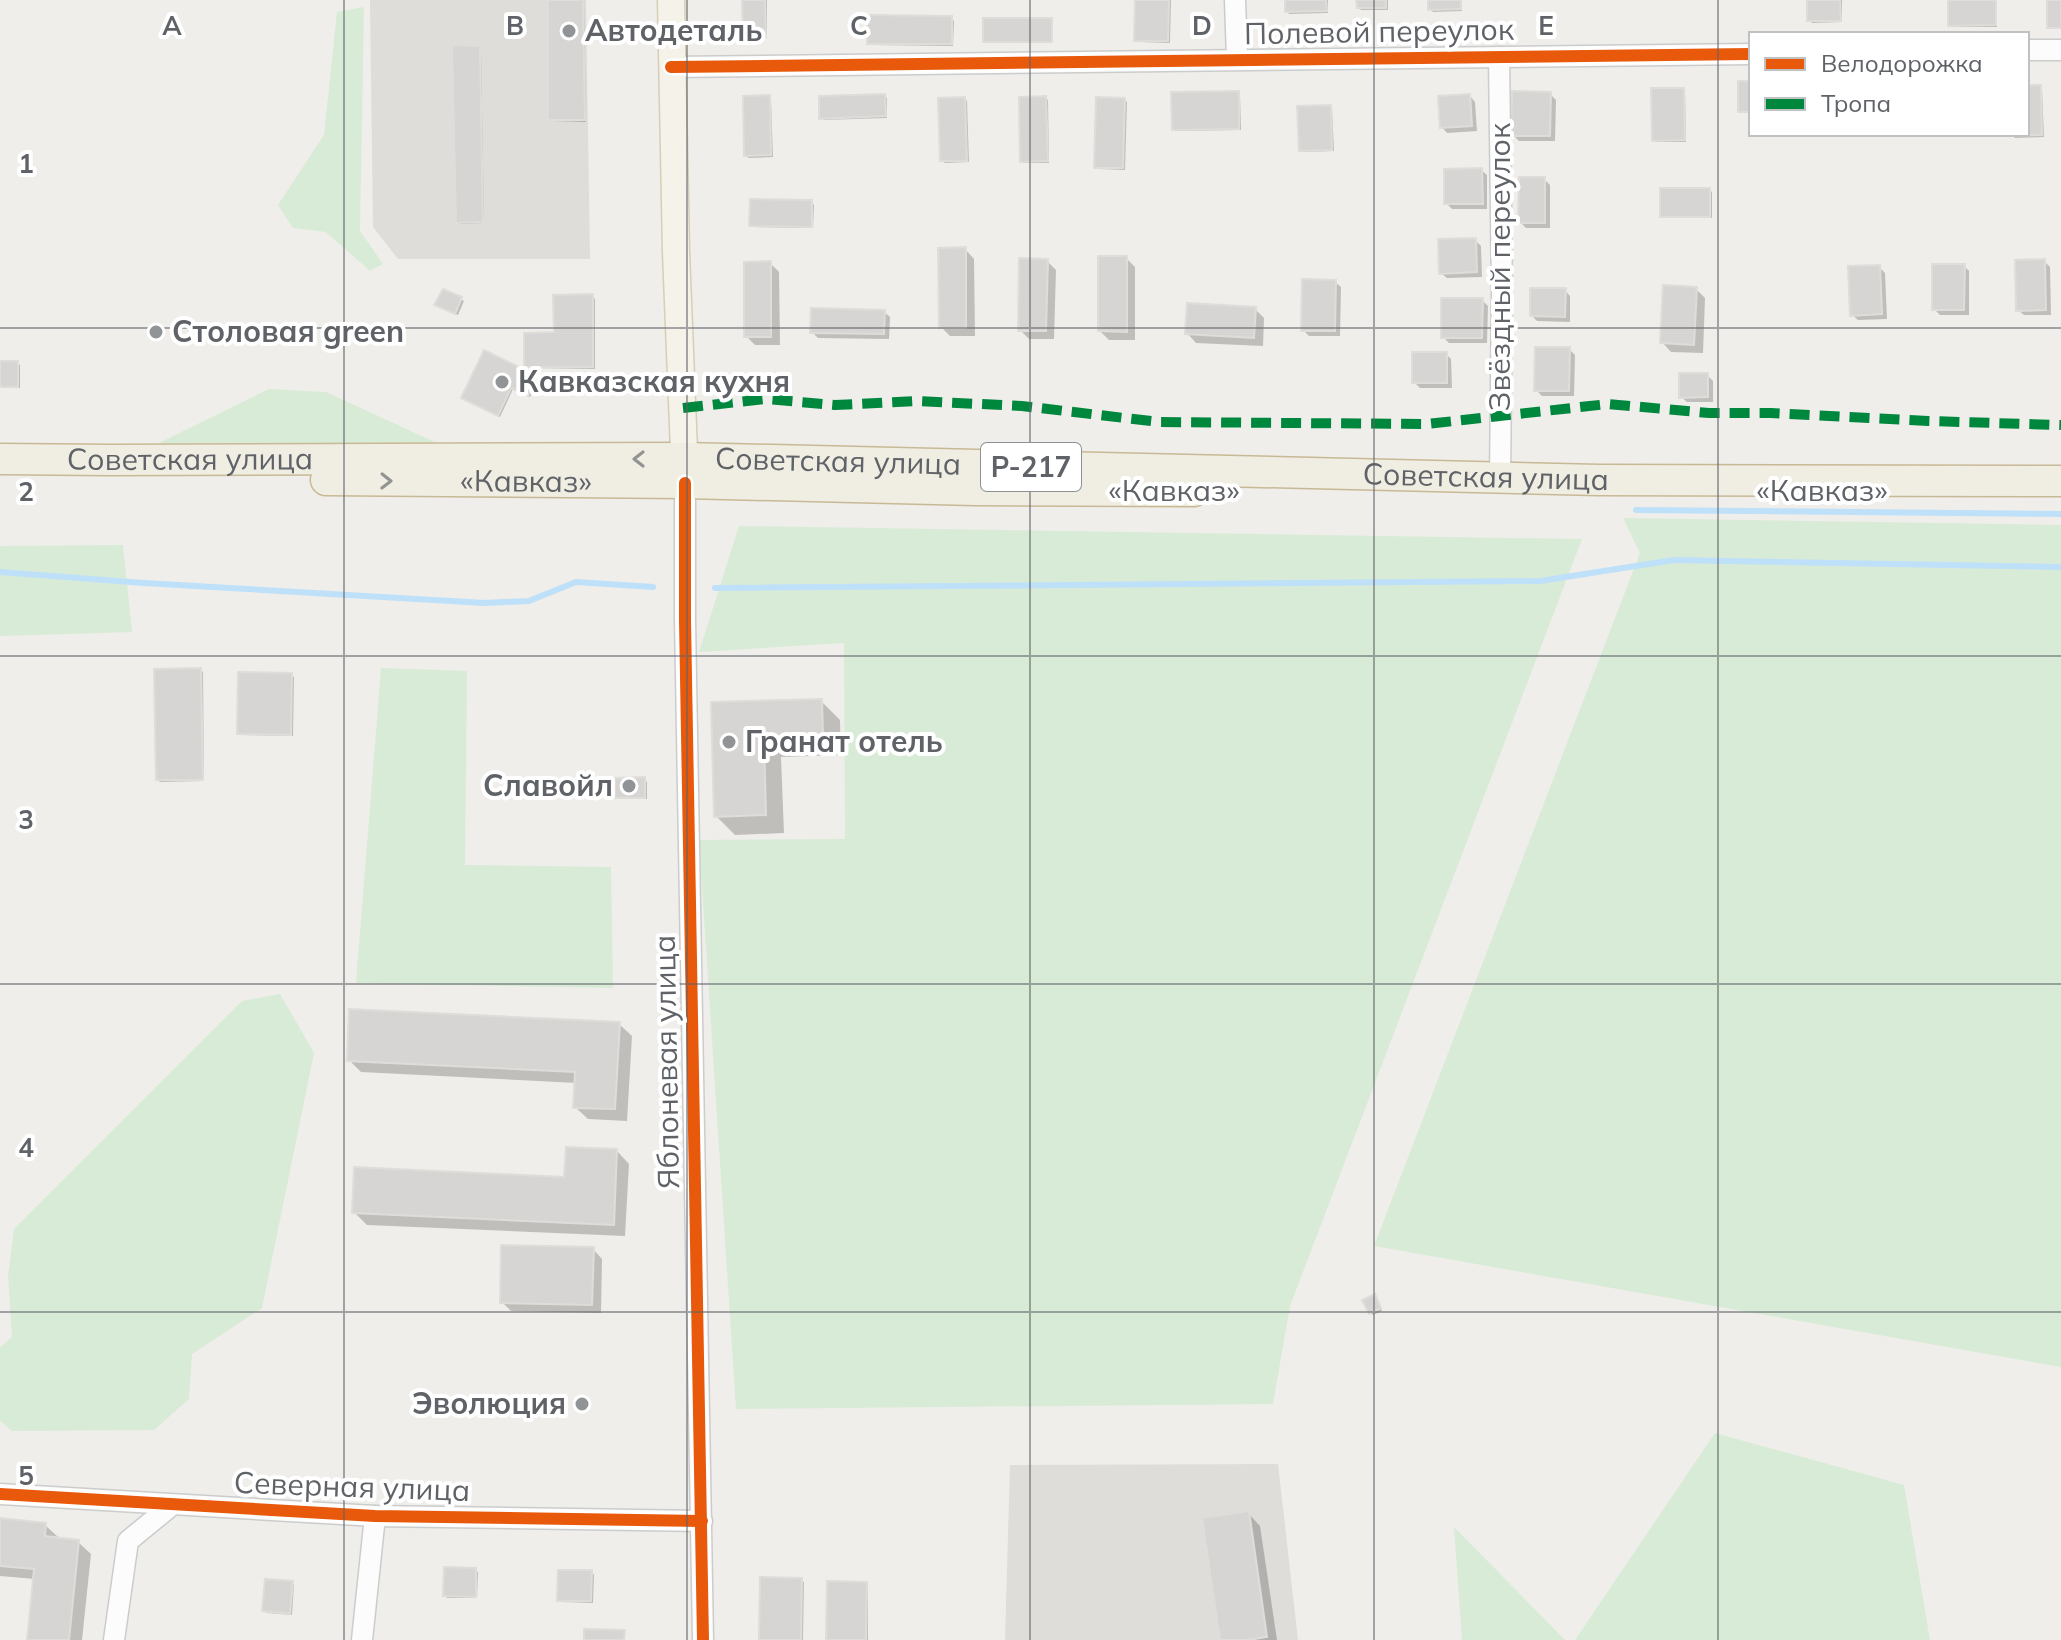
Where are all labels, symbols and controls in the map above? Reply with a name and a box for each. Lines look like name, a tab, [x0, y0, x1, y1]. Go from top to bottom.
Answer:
text: A	[162, 9, 182, 42]
text: B	[506, 9, 524, 42]
text: C	[850, 9, 868, 42]
text: D	[1192, 9, 1212, 42]
text: E	[1538, 9, 1554, 42]
street label: Полевой переулок	[1244, 10, 1515, 52]
place label: Автодеталь	[585, 11, 762, 49]
marker: Автодеталь	[560, 22, 578, 40]
legend	[1749, 32, 2029, 136]
text: Велодорожка	[1821, 48, 1983, 78]
text: Тропа	[1821, 88, 1891, 118]
street label: Звёздный переулок	[1480, 122, 1518, 411]
text: 1	[18, 147, 34, 180]
place label: Столовая green	[172, 312, 404, 350]
marker: Столовая green	[147, 323, 165, 341]
place label: Кавказская кухня	[518, 362, 790, 400]
marker: Кавказская кухня	[493, 373, 511, 391]
street label: Советская улица	[67, 439, 313, 478]
street label: Советская улица	[715, 439, 961, 483]
road number: Р-217	[981, 443, 1081, 491]
one-way arrow	[632, 450, 645, 467]
street label: Советская улица	[1362, 454, 1609, 498]
street label: «Кавказ»	[460, 461, 592, 500]
street label: «Кавказ»	[1108, 471, 1240, 509]
street label: «Кавказ»	[1756, 471, 1888, 509]
one-way arrow	[380, 472, 393, 490]
text: 2	[18, 475, 34, 508]
place label: Гранат отель	[745, 722, 943, 760]
marker: Гранат отель	[720, 733, 738, 751]
place label: Славойл	[483, 766, 613, 804]
marker: Славойл	[620, 777, 638, 795]
text: 3	[18, 803, 34, 836]
street label: Яблоневая улица	[645, 935, 687, 1189]
text: 4	[18, 1131, 34, 1164]
place label: Эволюция	[412, 1384, 566, 1422]
marker: Эволюция	[573, 1395, 591, 1413]
text: 5	[18, 1459, 34, 1492]
street label: Северная улица	[233, 1463, 471, 1509]

